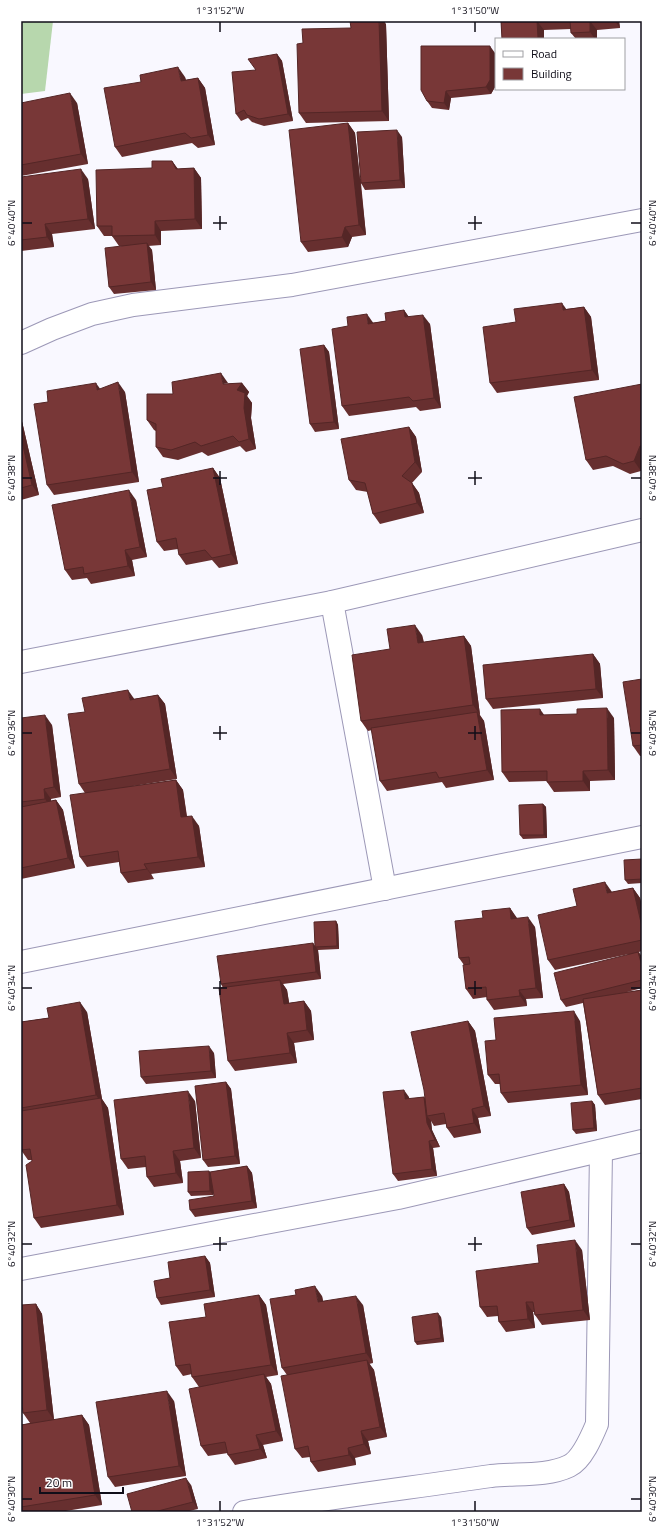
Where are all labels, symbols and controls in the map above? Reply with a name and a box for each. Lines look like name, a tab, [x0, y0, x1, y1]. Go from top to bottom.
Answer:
text: 1°31'52"W	[196, 3, 244, 18]
text: 1°31'50"W	[451, 3, 499, 18]
legend	[495, 38, 625, 90]
text: Road	[531, 44, 557, 63]
text: Building	[531, 64, 572, 83]
text: 6°40'40"N	[4, 200, 19, 246]
text: 6°40'40"N	[645, 200, 660, 246]
text: 6°40'38"N	[4, 455, 19, 501]
text: 6°40'38"N	[645, 455, 660, 501]
text: 6°40'36"N	[4, 710, 19, 756]
text: 6°40'36"N	[645, 710, 660, 756]
text: 6°40'34"N	[4, 965, 19, 1011]
text: 6°40'34"N	[645, 965, 660, 1011]
text: 6°40'32"N	[4, 1221, 19, 1267]
text: 6°40'32"N	[645, 1221, 660, 1267]
scale bar	[40, 1469, 123, 1495]
text: 20 m	[46, 1473, 72, 1492]
text: 6°40'30"N	[4, 1476, 19, 1522]
text: 6°40'30"N	[645, 1476, 660, 1522]
text: 1°31'52"W	[196, 1515, 244, 1530]
text: 1°31'50"W	[451, 1515, 499, 1530]

